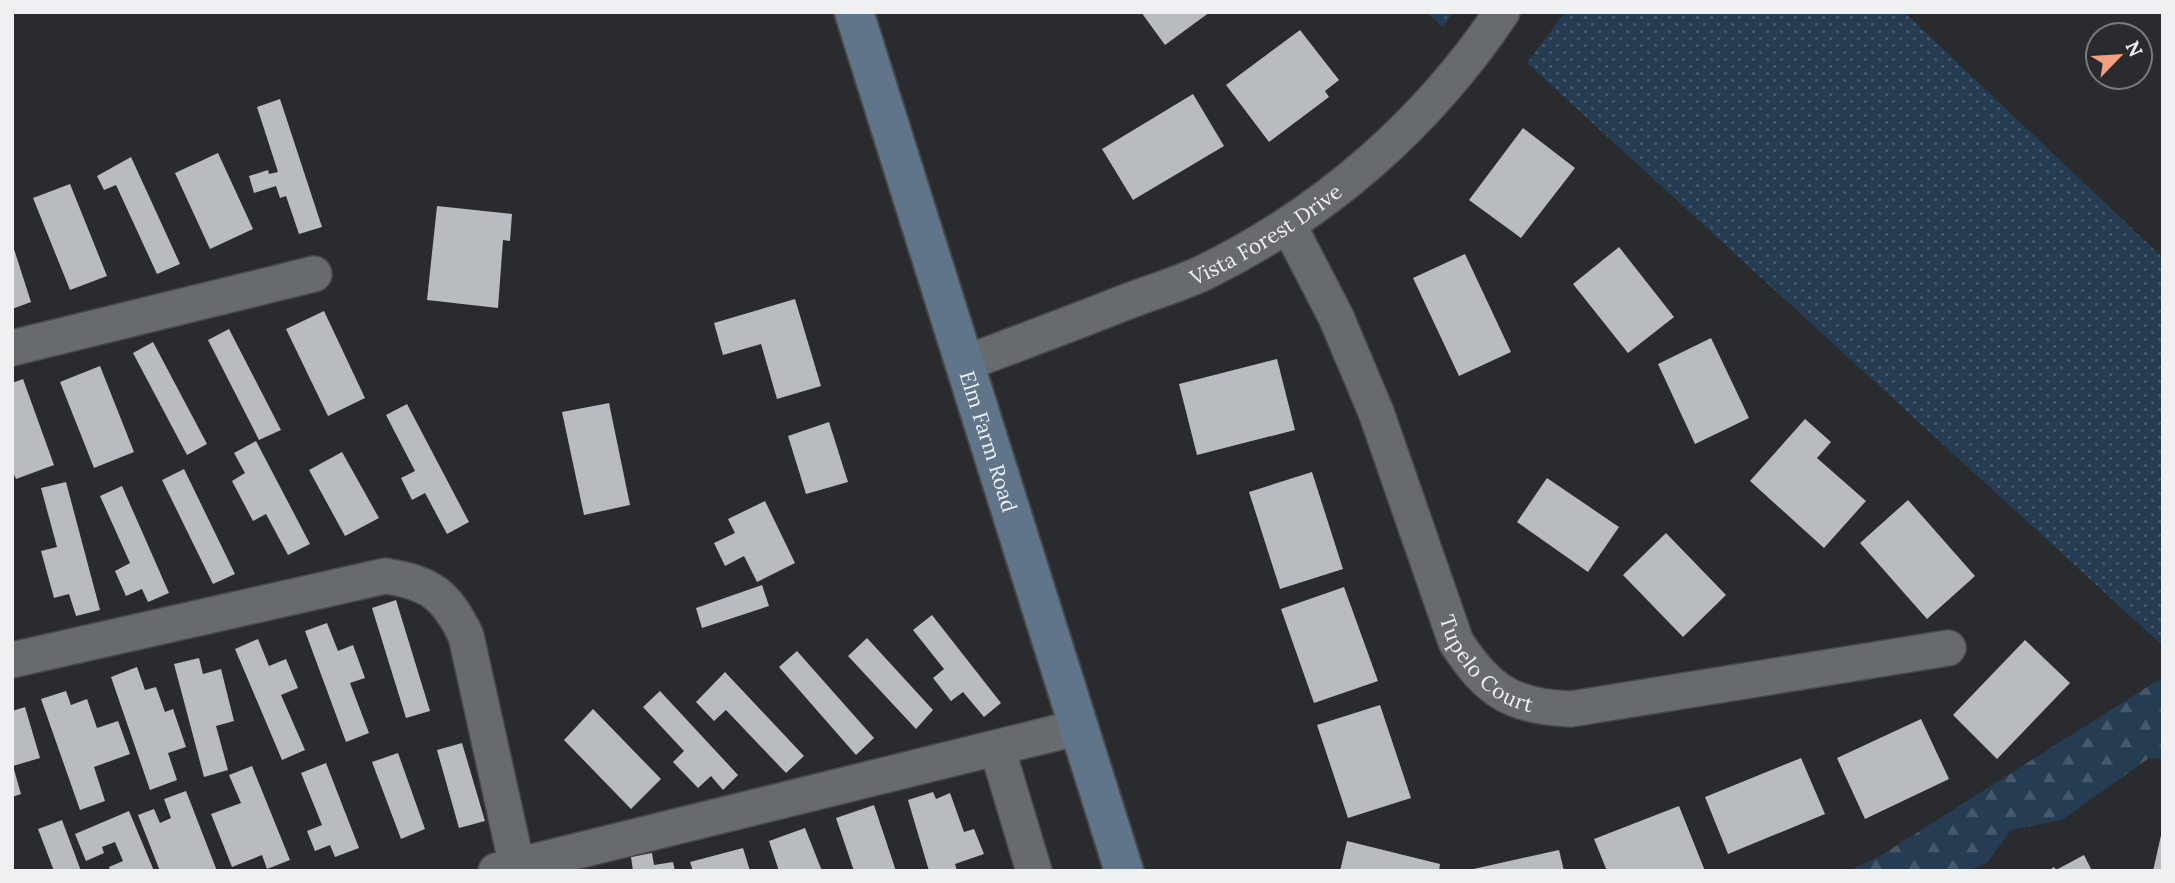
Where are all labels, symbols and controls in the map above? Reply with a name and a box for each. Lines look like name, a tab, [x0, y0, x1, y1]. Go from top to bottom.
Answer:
north arrow	[2084, 21, 2154, 91]
text: N	[2120, 37, 2149, 61]
street label: Vista Forest Drive	[1185, 178, 1347, 291]
street label: Elm Farm Road	[954, 367, 1024, 515]
street label: Tupelo Court	[1434, 611, 1537, 718]

